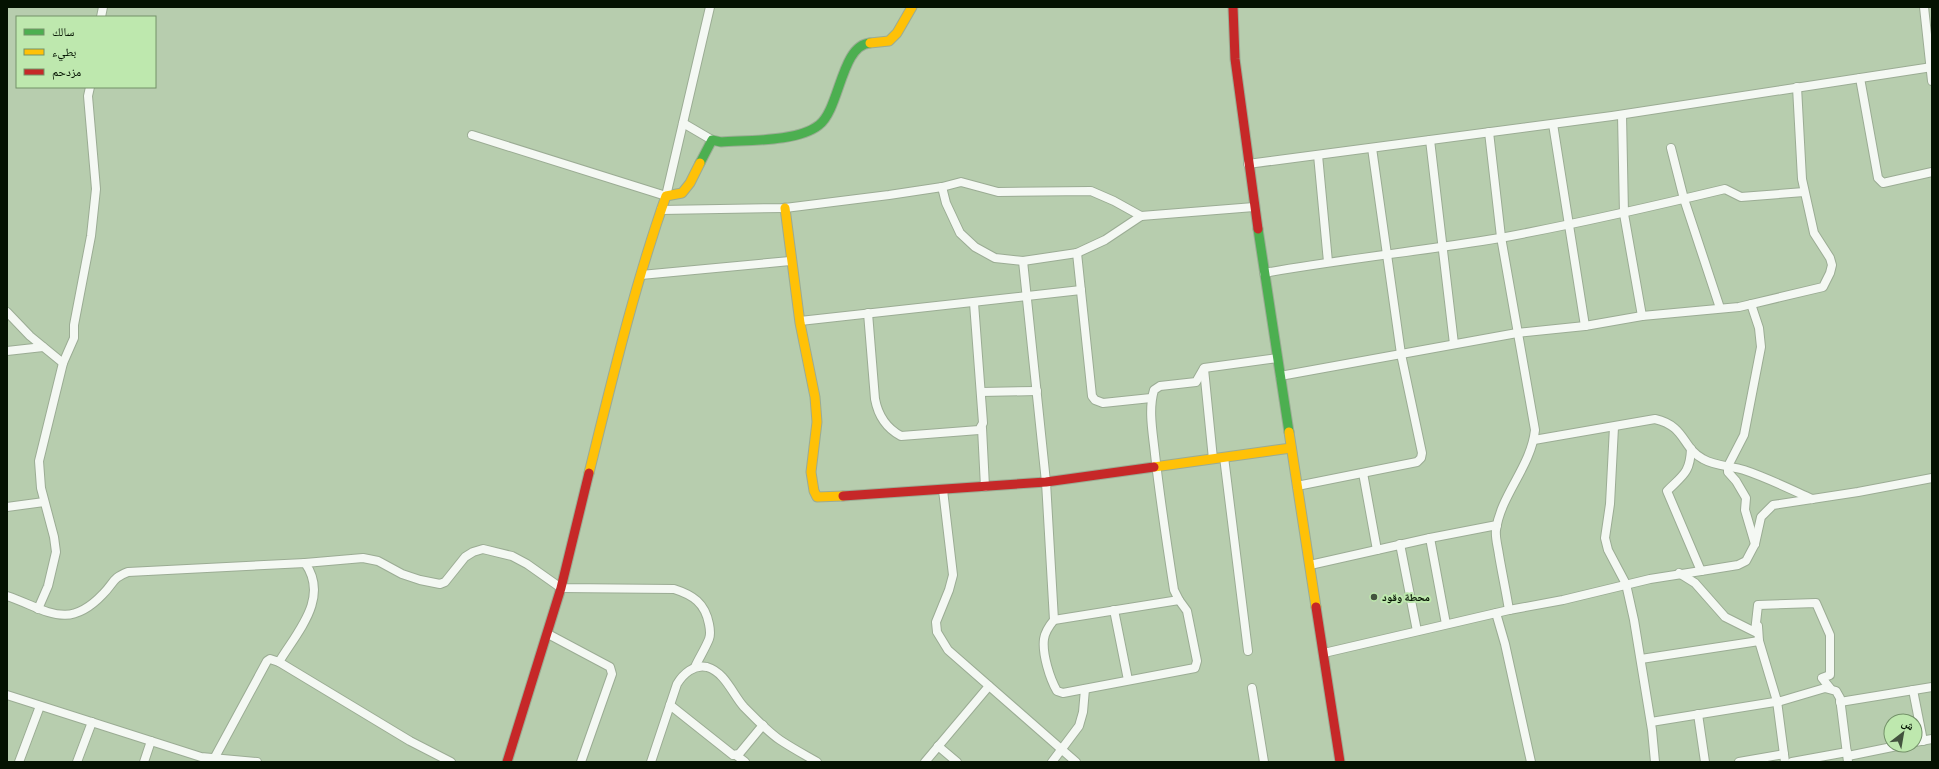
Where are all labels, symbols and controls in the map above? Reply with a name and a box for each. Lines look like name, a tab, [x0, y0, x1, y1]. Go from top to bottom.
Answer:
legend	[16, 16, 156, 88]
text: سالك	[52, 23, 74, 40]
text: بطيء	[52, 43, 76, 62]
text: مزدحم	[52, 63, 81, 80]
place label: محطة وقود	[1382, 589, 1430, 604]
marker: محطة وقود	[1369, 592, 1379, 602]
north arrow	[1883, 713, 1923, 753]
text: ش	[1899, 715, 1918, 734]

